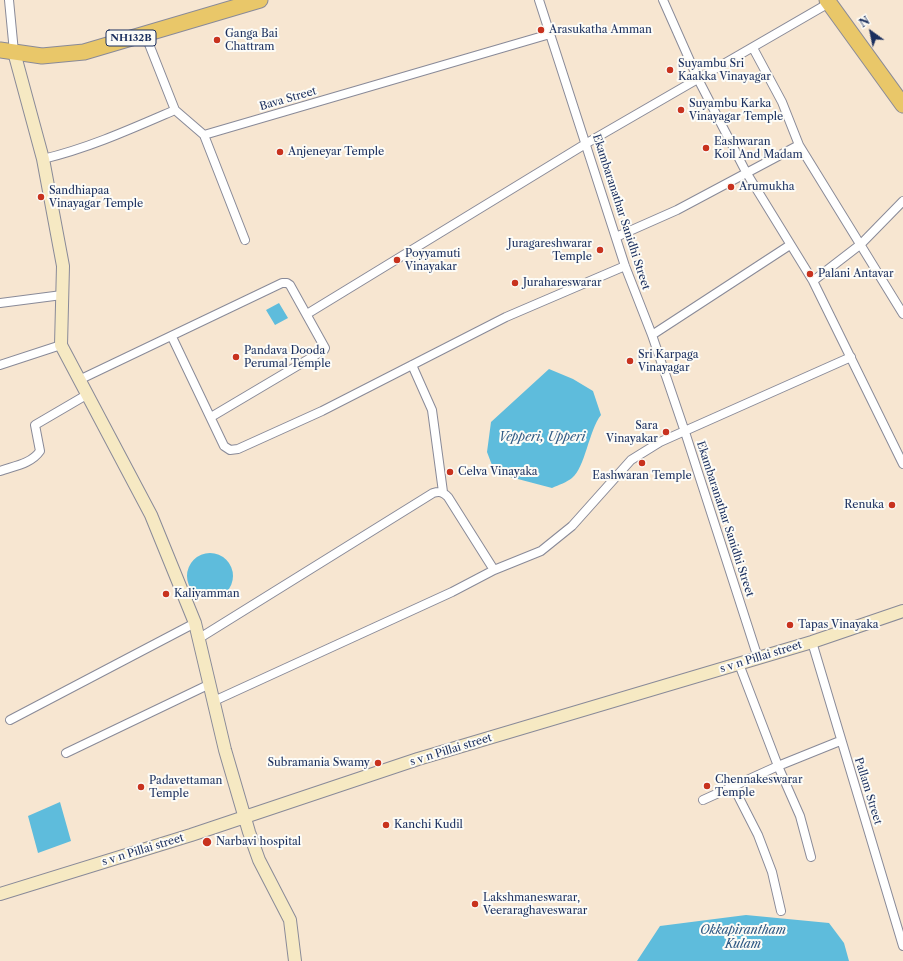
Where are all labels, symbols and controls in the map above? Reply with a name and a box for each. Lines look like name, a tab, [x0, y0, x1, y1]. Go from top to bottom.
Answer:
north arrow	[851, 12, 891, 52]
text: N	[857, 13, 872, 30]
place label: Arasukatha Amman	[549, 23, 652, 37]
marker: Arasukatha Amman	[536, 25, 546, 35]
place label: Ganga Bai Chattram	[225, 27, 278, 53]
road number: NH132B	[106, 30, 156, 46]
marker: Ganga Bai Chattram	[212, 35, 222, 45]
place label: Suyambu Sri Kaakka Vinayagar	[678, 57, 771, 83]
marker: Suyambu Sri Kaakka Vinayagar	[665, 65, 675, 75]
street label: Bava Street	[258, 85, 318, 113]
place label: Suyambu Karka Vinayagar Temple	[689, 97, 783, 123]
marker: Suyambu Karka Vinayagar Temple	[676, 105, 686, 115]
street label: Ekambaranathar Sanidhi Street	[590, 132, 652, 292]
place label: Eashwaran Koil And Madam	[714, 135, 803, 161]
marker: Eashwaran Koil And Madam	[701, 143, 711, 153]
place label: Anjeneyar Temple	[288, 145, 384, 159]
marker: Anjeneyar Temple	[275, 147, 285, 157]
place label: Arumukha	[739, 180, 795, 194]
marker: Arumukha	[726, 182, 736, 192]
place label: Sandhiapaa Vinayagar Temple	[49, 184, 143, 210]
marker: Sandhiapaa Vinayagar Temple	[36, 192, 46, 202]
place label: Juragareshwarar Temple	[508, 237, 592, 263]
marker: Juragareshwarar Temple	[595, 245, 605, 255]
place label: Poyyamuti Vinayakar	[405, 247, 460, 273]
marker: Poyyamuti Vinayakar	[392, 255, 402, 265]
place label: Palani Antavar	[818, 267, 894, 281]
marker: Palani Antavar	[805, 269, 815, 279]
place label: Jurahareswarar	[523, 276, 602, 290]
marker: Jurahareswarar	[510, 278, 520, 288]
place label: Pandava Dooda Perumal Temple	[244, 344, 331, 370]
place label: Sri Karpaga Vinayagar	[638, 348, 699, 374]
marker: Pandava Dooda Perumal Temple	[231, 352, 241, 362]
marker: Sri Karpaga Vinayagar	[625, 356, 635, 366]
place label: Sara Vinayakar	[606, 419, 658, 445]
marker: Sara Vinayakar	[661, 427, 671, 437]
water label: Vepperi, Upperi	[499, 431, 585, 445]
street label: Ekambaranathar Sanidhi Street	[694, 439, 756, 599]
marker: Eashwaran Temple	[637, 458, 647, 468]
place label: Celva Vinayaka	[458, 465, 537, 479]
marker: Celva Vinayaka	[445, 467, 455, 477]
place label: Eashwaran Temple	[592, 469, 692, 483]
place label: Renuka	[844, 498, 884, 512]
marker: Renuka	[887, 500, 897, 510]
place label: Kaliyamman	[174, 587, 240, 601]
marker: Kaliyamman	[161, 589, 171, 599]
place label: Tapas Vinayaka	[798, 618, 879, 632]
marker: Tapas Vinayaka	[785, 620, 795, 630]
street label: s v n Pillai street	[718, 638, 804, 676]
street label: s v n Pillai street	[408, 731, 494, 769]
place label: Subramania Swamy	[267, 756, 370, 770]
street label: Pallam Street	[852, 756, 884, 826]
marker: Subramania Swamy	[373, 758, 383, 768]
place label: Chennakeswarar Temple	[715, 773, 803, 799]
place label: Padavettaman Temple	[149, 774, 222, 800]
marker: Chennakeswarar Temple	[702, 781, 712, 791]
marker: Padavettaman Temple	[136, 782, 146, 792]
place label: Kanchi Kudil	[394, 818, 463, 832]
marker: Kanchi Kudil	[381, 820, 391, 830]
street label: s v n Pillai street	[100, 831, 186, 869]
place label: Narbavi hospital	[216, 835, 301, 849]
marker: Narbavi hospital	[201, 836, 213, 848]
place label: Lakshmaneswarar, Veeraraghaveswarar	[483, 891, 587, 917]
marker: Lakshmaneswarar, Veeraraghaveswarar	[470, 899, 480, 909]
water label: Okkapirantham Kulam	[700, 924, 786, 952]

